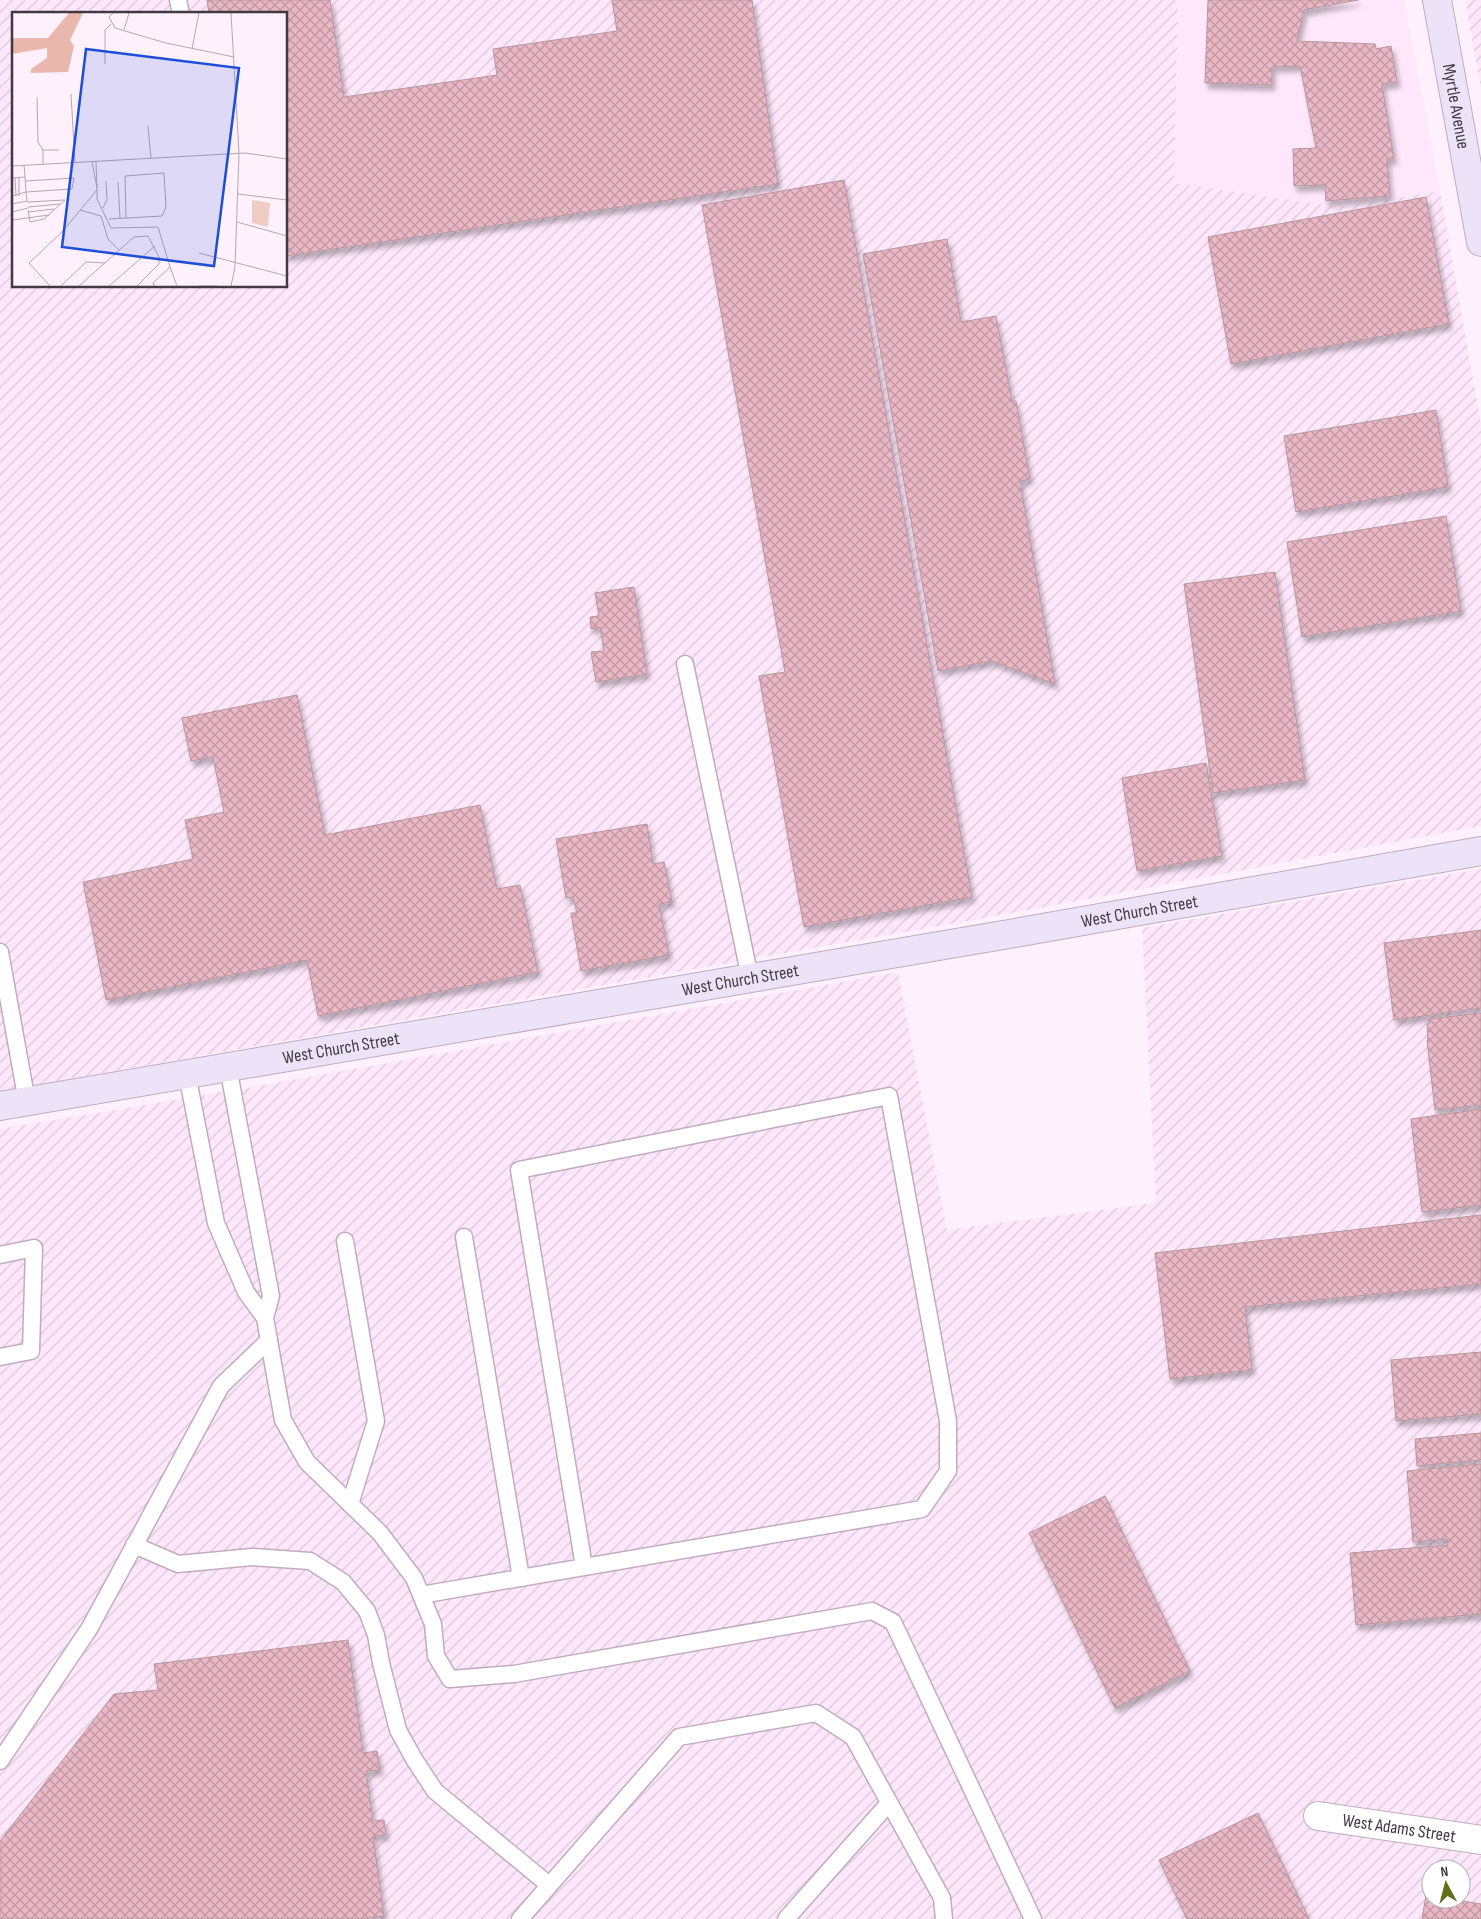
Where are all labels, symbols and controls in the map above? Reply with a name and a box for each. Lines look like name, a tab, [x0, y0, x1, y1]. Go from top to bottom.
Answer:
inset map	[12, 12, 288, 288]
street label: Myrtle Avenue	[1438, 62, 1474, 151]
street label: West Church Street	[1079, 891, 1200, 932]
street label: West Church Street	[680, 960, 801, 1001]
street label: West Church Street	[281, 1028, 402, 1069]
street label: West Adams Street	[1341, 1810, 1458, 1847]
north arrow	[1421, 1859, 1471, 1909]
text: N	[1440, 1863, 1449, 1880]

